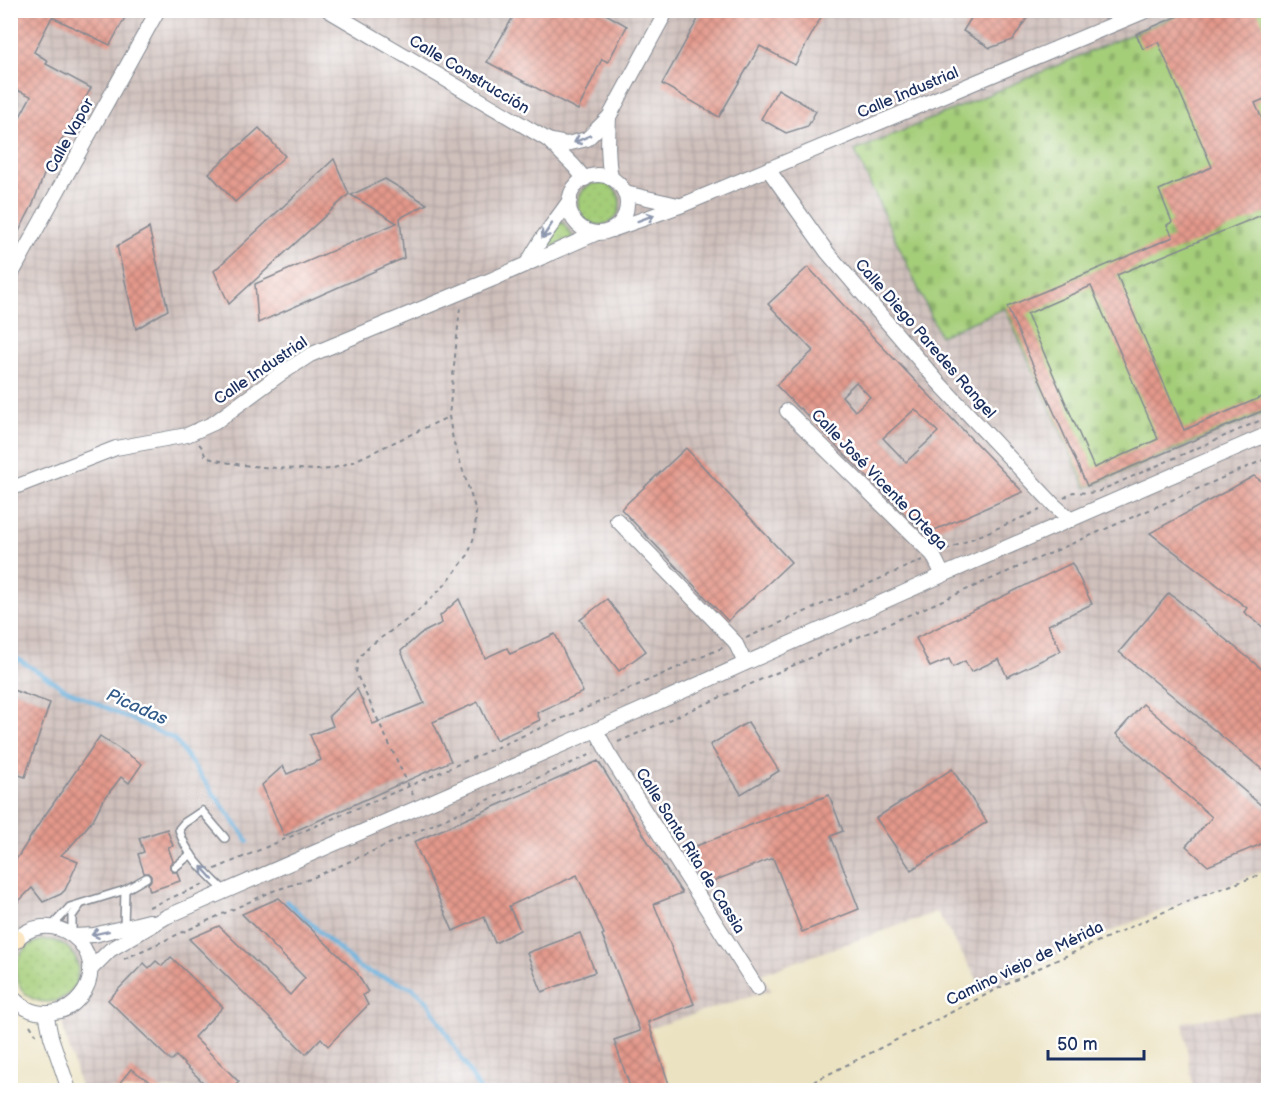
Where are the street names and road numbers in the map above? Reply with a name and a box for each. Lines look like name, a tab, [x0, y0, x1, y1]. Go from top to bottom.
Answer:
street label: Calle Construcción	[405, 32, 533, 118]
street label: Calle Industrial	[854, 63, 962, 123]
street label: Calle Vapor	[42, 95, 98, 177]
street label: Calle Diego Paredes Rangel	[851, 255, 999, 423]
street label: Calle Industrial	[211, 333, 311, 409]
street label: Calle José Vicente Ortega	[807, 406, 951, 554]
street label: Calle Santa Rita de Cassia	[631, 765, 749, 937]
street label: Camino viejo de Mérida	[943, 918, 1107, 1010]

